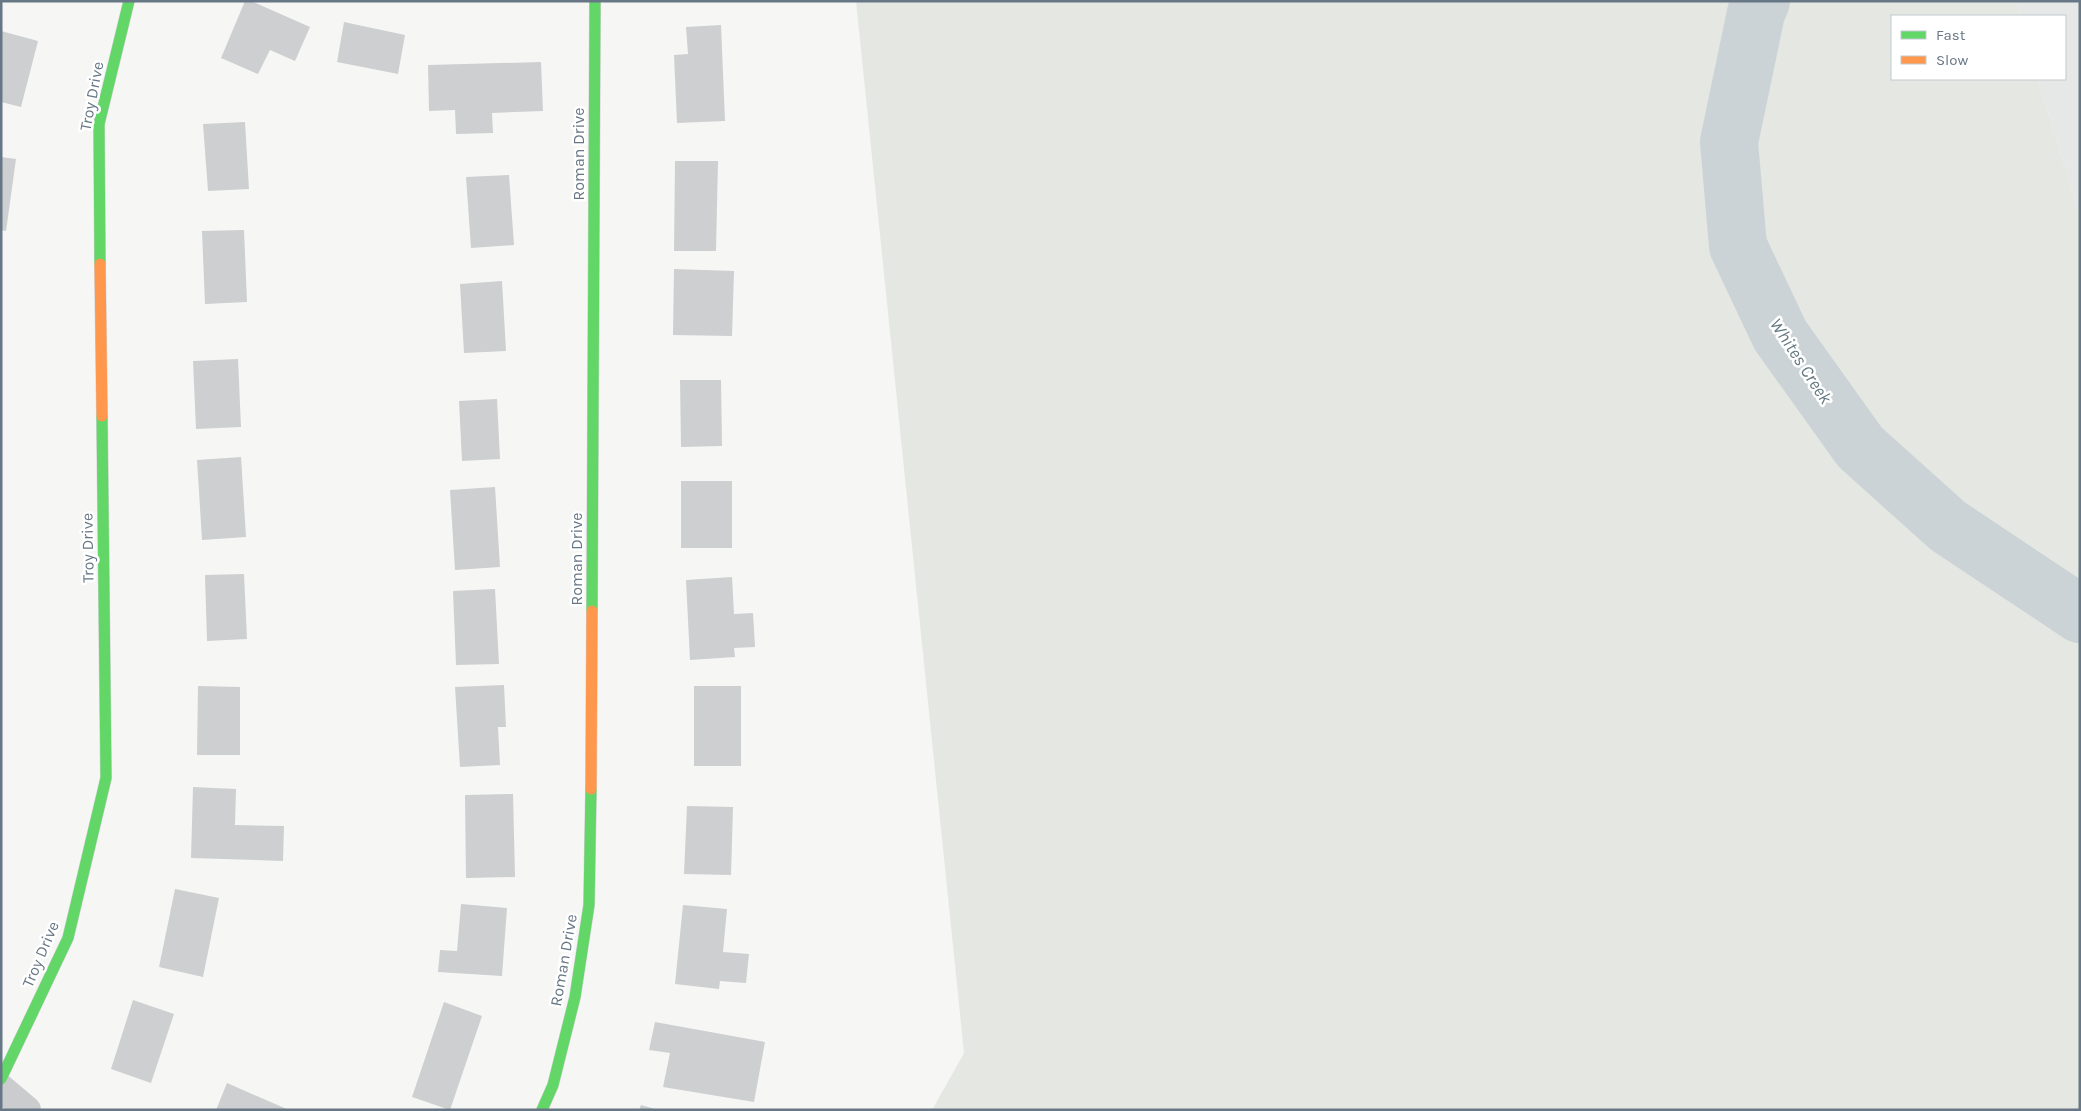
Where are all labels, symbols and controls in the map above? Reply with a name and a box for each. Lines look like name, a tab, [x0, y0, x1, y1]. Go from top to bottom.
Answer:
legend	[1891, 15, 2066, 80]
text: Fast	[1936, 26, 1966, 44]
text: Slow	[1936, 51, 1968, 69]
street label: Troy Drive	[75, 60, 107, 132]
street label: Roman Drive	[569, 107, 588, 201]
water label: Whites Creek	[1765, 314, 1837, 409]
street label: Roman Drive	[567, 512, 586, 606]
street label: Troy Drive	[77, 513, 98, 583]
street label: Roman Drive	[546, 913, 581, 1008]
street label: Troy Drive	[18, 918, 63, 990]

